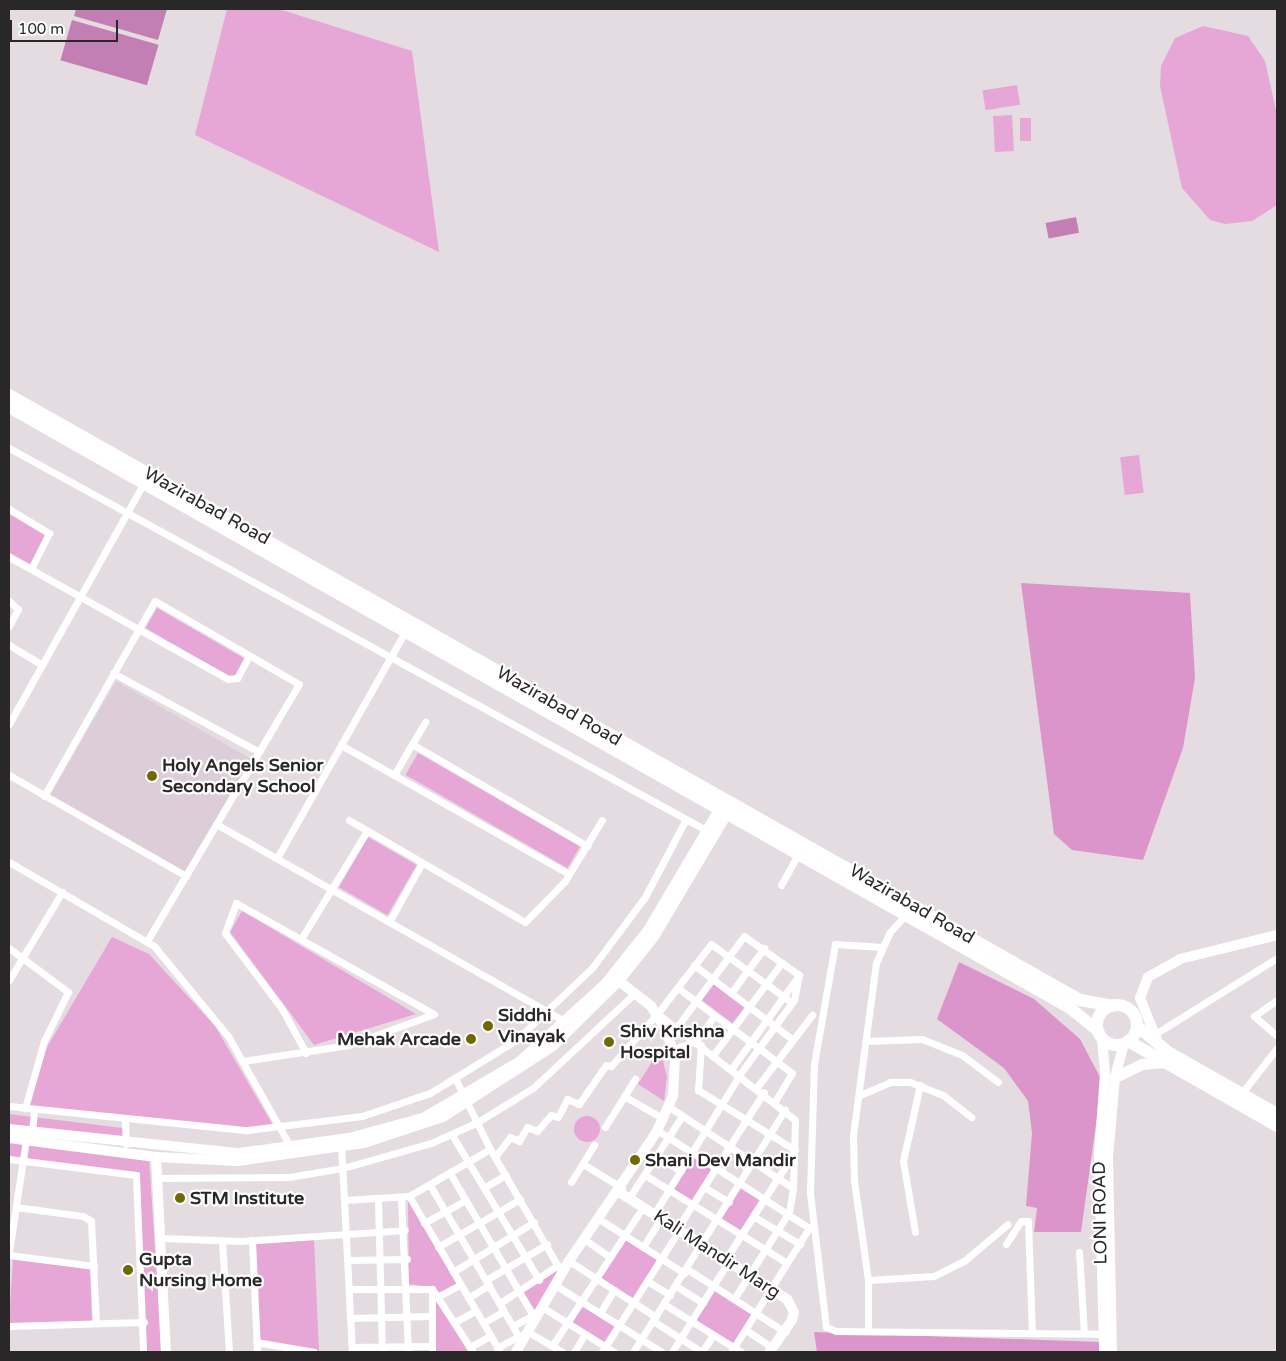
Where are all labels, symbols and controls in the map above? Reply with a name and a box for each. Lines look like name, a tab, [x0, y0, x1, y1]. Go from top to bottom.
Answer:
scale bar	[12, 10, 120, 42]
text: 100 m	[18, 20, 64, 38]
street label: Wazirabad Road	[140, 462, 274, 550]
street label: Wazirabad Road	[493, 661, 625, 751]
place label: Holy Angels Senior Secondary School	[162, 755, 323, 798]
marker: Holy Angels Senior Secondary School	[146, 770, 158, 782]
street label: Wazirabad Road	[846, 859, 978, 949]
place label: Siddhi Vinayak	[498, 1005, 565, 1048]
marker: Siddhi Vinayak	[482, 1020, 494, 1032]
place label: Shiv Krishna Hospital	[620, 1021, 725, 1064]
place label: Mehak Arcade	[337, 1028, 461, 1050]
marker: Mehak Arcade	[465, 1033, 477, 1045]
marker: Shiv Krishna Hospital	[602, 1035, 616, 1049]
place label: Shani Dev Mandir	[645, 1149, 796, 1171]
marker: Shani Dev Mandir	[629, 1154, 641, 1166]
street label: LONI ROAD	[1088, 1161, 1112, 1265]
place label: STM Institute	[190, 1187, 304, 1209]
marker: STM Institute	[174, 1192, 186, 1204]
street label: Kali Mandir Marg	[649, 1205, 785, 1303]
place label: Gupta Nursing Home	[139, 1249, 262, 1292]
marker: Gupta Nursing Home	[121, 1263, 135, 1277]

